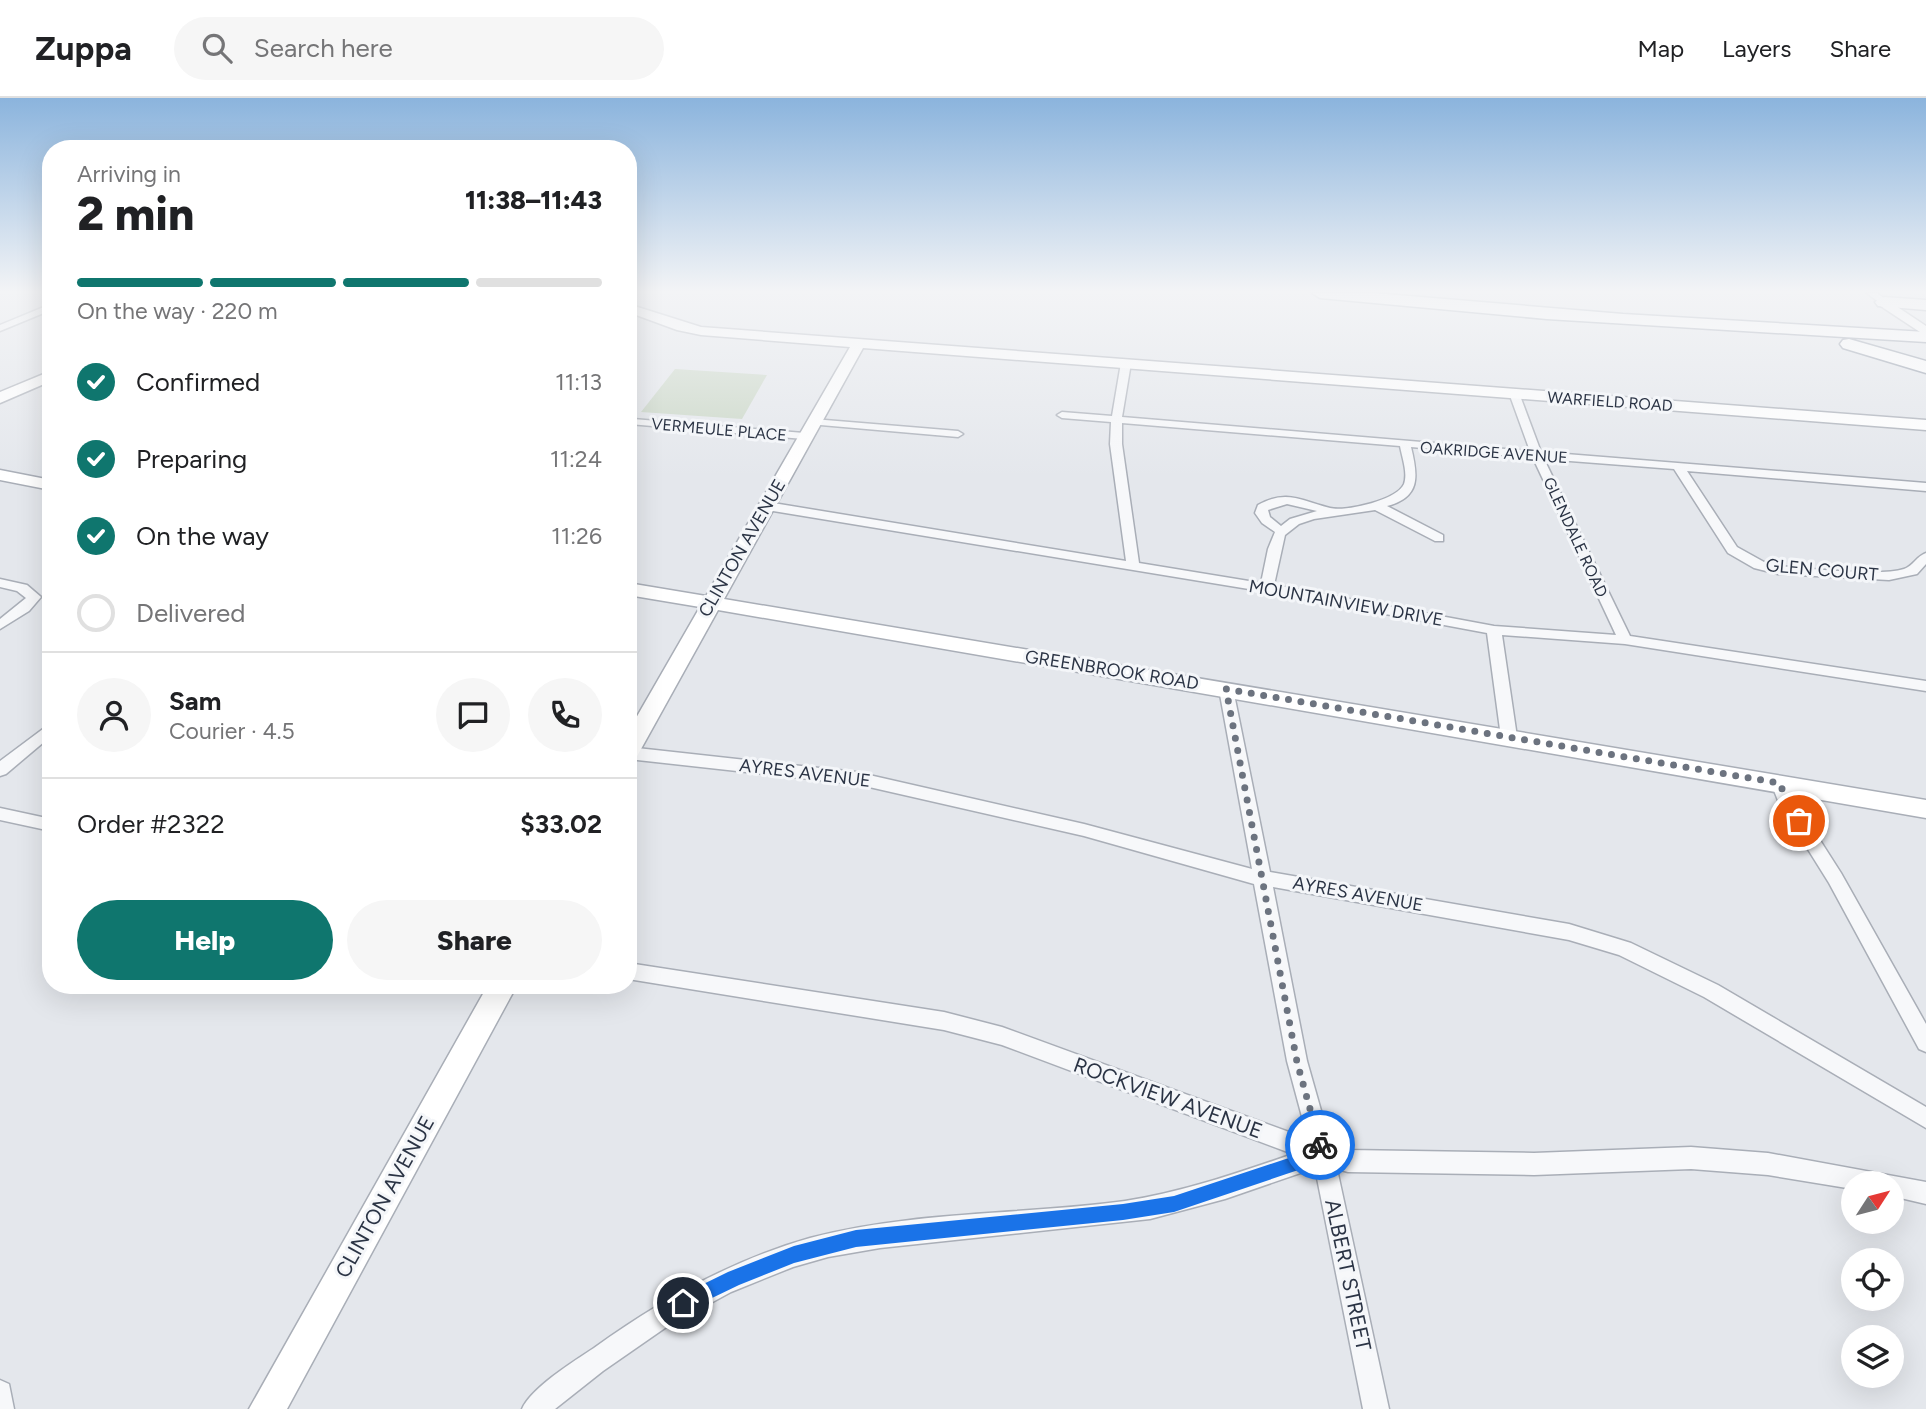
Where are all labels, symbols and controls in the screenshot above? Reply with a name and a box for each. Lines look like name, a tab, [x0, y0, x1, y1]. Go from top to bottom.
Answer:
search box	[174, 17, 664, 80]
text: Zuppa	[35, 29, 132, 68]
icon: search	[198, 29, 236, 67]
text: Search here	[254, 32, 393, 64]
text: Map	[1637, 34, 1684, 63]
text: Layers	[1722, 34, 1791, 63]
text: Share	[1829, 34, 1891, 63]
text: Arriving in	[77, 160, 181, 188]
text: 11:38–11:43	[465, 184, 602, 216]
text: 2 min	[77, 186, 194, 242]
text: On the way · 220 m	[77, 297, 277, 325]
icon: check	[77, 363, 115, 401]
text: Confirmed	[136, 366, 260, 398]
text: 11:13	[555, 368, 602, 396]
street label: WARFIELD ROAD	[1547, 388, 1673, 415]
street label: VERMEULE PLACE	[651, 414, 787, 445]
street label: OAKRIDGE AVENUE	[1420, 438, 1568, 467]
icon: check	[77, 440, 115, 478]
text: Preparing	[136, 443, 247, 475]
text: 11:24	[550, 445, 602, 473]
street label: GLENDALE ROAD	[1539, 474, 1612, 600]
street label: CLINTON AVENUE	[694, 475, 790, 621]
icon: check	[77, 517, 115, 555]
text: On the way	[136, 520, 269, 552]
text: 11:26	[551, 522, 602, 550]
street label: GLEN COURT	[1765, 554, 1879, 586]
street label: MOUNTAINVIEW DRIVE	[1247, 575, 1445, 631]
text: Delivered	[136, 597, 245, 629]
street label: GREENBROOK ROAD	[1024, 645, 1200, 695]
button: person	[77, 678, 151, 752]
button: chat	[436, 678, 510, 752]
button: phone	[528, 678, 602, 752]
text: Sam	[169, 685, 221, 717]
text: Courier · 4.5	[169, 717, 295, 745]
street label: AYRES AVENUE	[738, 754, 872, 792]
pin	[1769, 791, 1829, 851]
icon: bag	[1780, 802, 1818, 840]
text: Order #2322	[77, 808, 225, 840]
text: $33.02	[520, 808, 602, 840]
street label: AYRES AVENUE	[1291, 872, 1425, 916]
button: Help	[77, 900, 333, 980]
button: Share	[347, 900, 602, 980]
street label: ROCKVIEW AVENUE	[1070, 1052, 1266, 1143]
courier	[1285, 1110, 1355, 1180]
street label: CLINTON AVENUE	[330, 1111, 439, 1282]
icon: bike	[1301, 1126, 1339, 1164]
north arrow	[1841, 1171, 1904, 1234]
map controls	[1841, 1171, 1904, 1388]
street label: ALBERT STREET	[1320, 1197, 1377, 1353]
button: locate	[1841, 1248, 1904, 1311]
pin	[653, 1273, 713, 1333]
icon: home	[664, 1284, 702, 1322]
button: layers	[1841, 1325, 1904, 1388]

